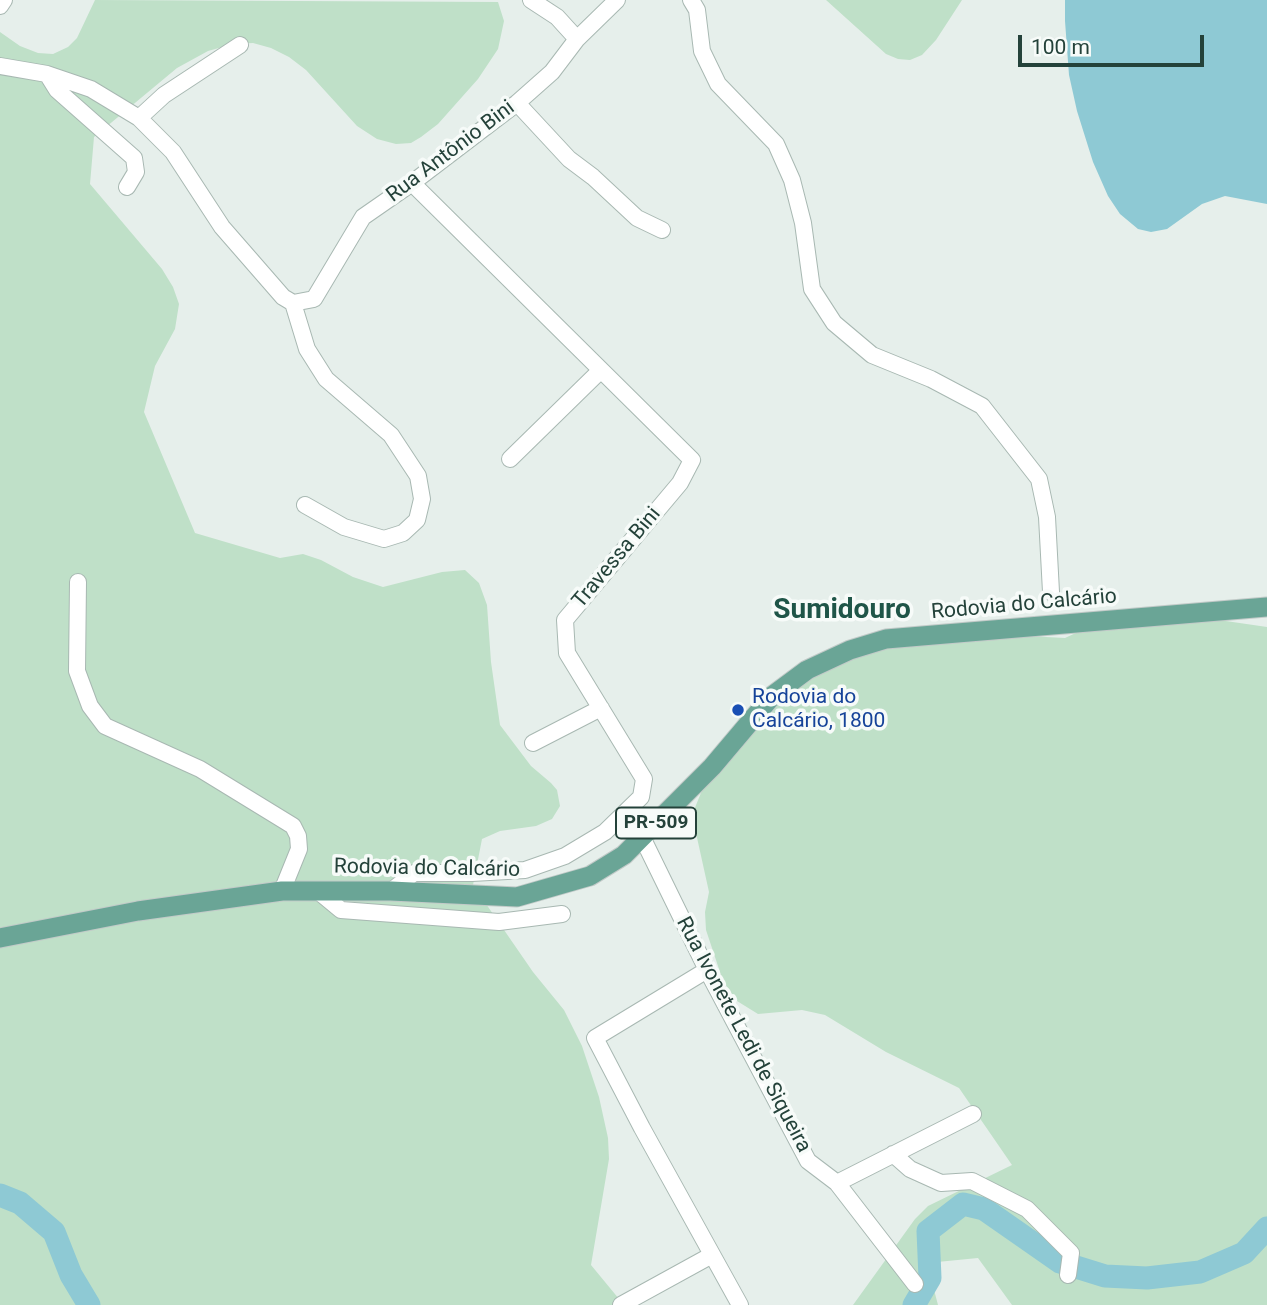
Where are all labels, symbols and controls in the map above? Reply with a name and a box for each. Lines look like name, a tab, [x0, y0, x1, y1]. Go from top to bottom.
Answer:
scale bar	[1022, 21, 1208, 65]
text: 100 m	[1031, 35, 1090, 59]
street label: Rua Antônio Bini	[382, 96, 520, 208]
street label: Travessa Bini	[567, 502, 667, 614]
street label: Rodovia do Calcário	[930, 584, 1118, 626]
district label: Sumidouro	[773, 594, 911, 628]
place label: Rodovia do Calcário, 1800	[752, 685, 885, 735]
marker: Rodovia do Calcário, 1800	[730, 702, 746, 718]
road number: PR-509	[616, 808, 696, 838]
street label: Rodovia do Calcário	[334, 855, 520, 883]
street label: Rua Ivonete Ledi de Siqueira	[670, 913, 816, 1157]

